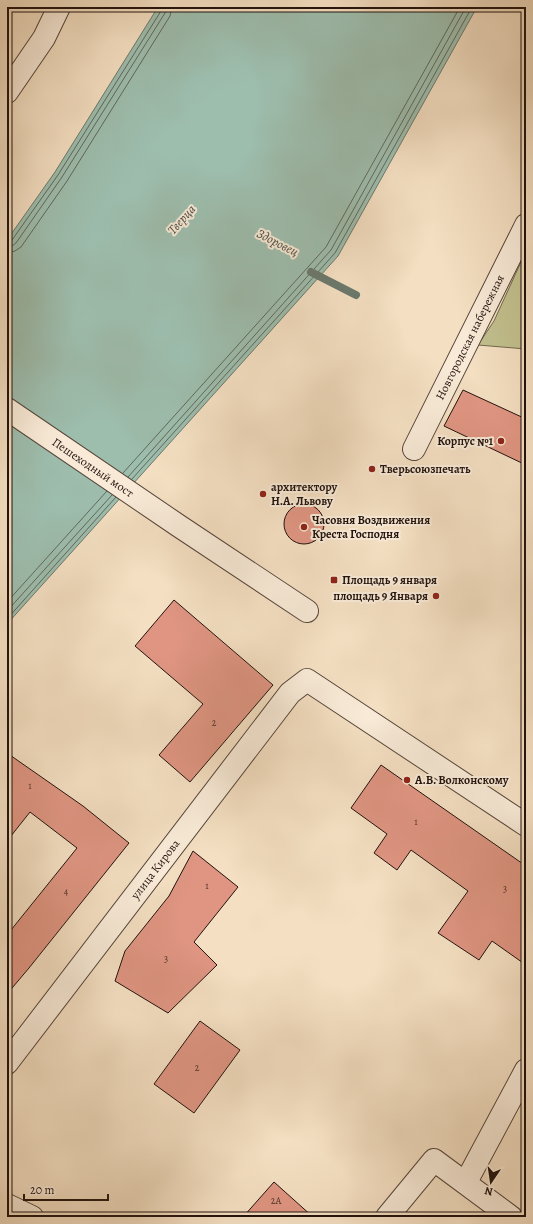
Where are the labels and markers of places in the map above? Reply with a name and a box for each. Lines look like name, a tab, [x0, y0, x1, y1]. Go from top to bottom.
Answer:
place label: Корпус №1	[437, 433, 494, 449]
marker: Корпус №1	[496, 436, 506, 446]
place label: Тверьсоюзпечать	[380, 461, 471, 477]
marker: Тверьсоюзпечать	[367, 464, 377, 474]
place label: архитектору Н.А. Львову	[271, 479, 338, 509]
marker: архитектору Н.А. Львову	[258, 489, 268, 499]
place label: Часовня Воздвижения Креста Господня	[312, 512, 430, 542]
marker: Часовня Воздвижения Креста Господня	[299, 522, 309, 532]
place label: Площадь 9 января	[342, 572, 437, 588]
marker: Площадь 9 января	[329, 575, 339, 585]
place label: площадь 9 Января	[333, 588, 428, 604]
marker: площадь 9 Января	[431, 591, 441, 601]
place label: А.В. Волконскому	[414, 772, 509, 788]
marker: А.В. Волконскому	[402, 775, 412, 785]

